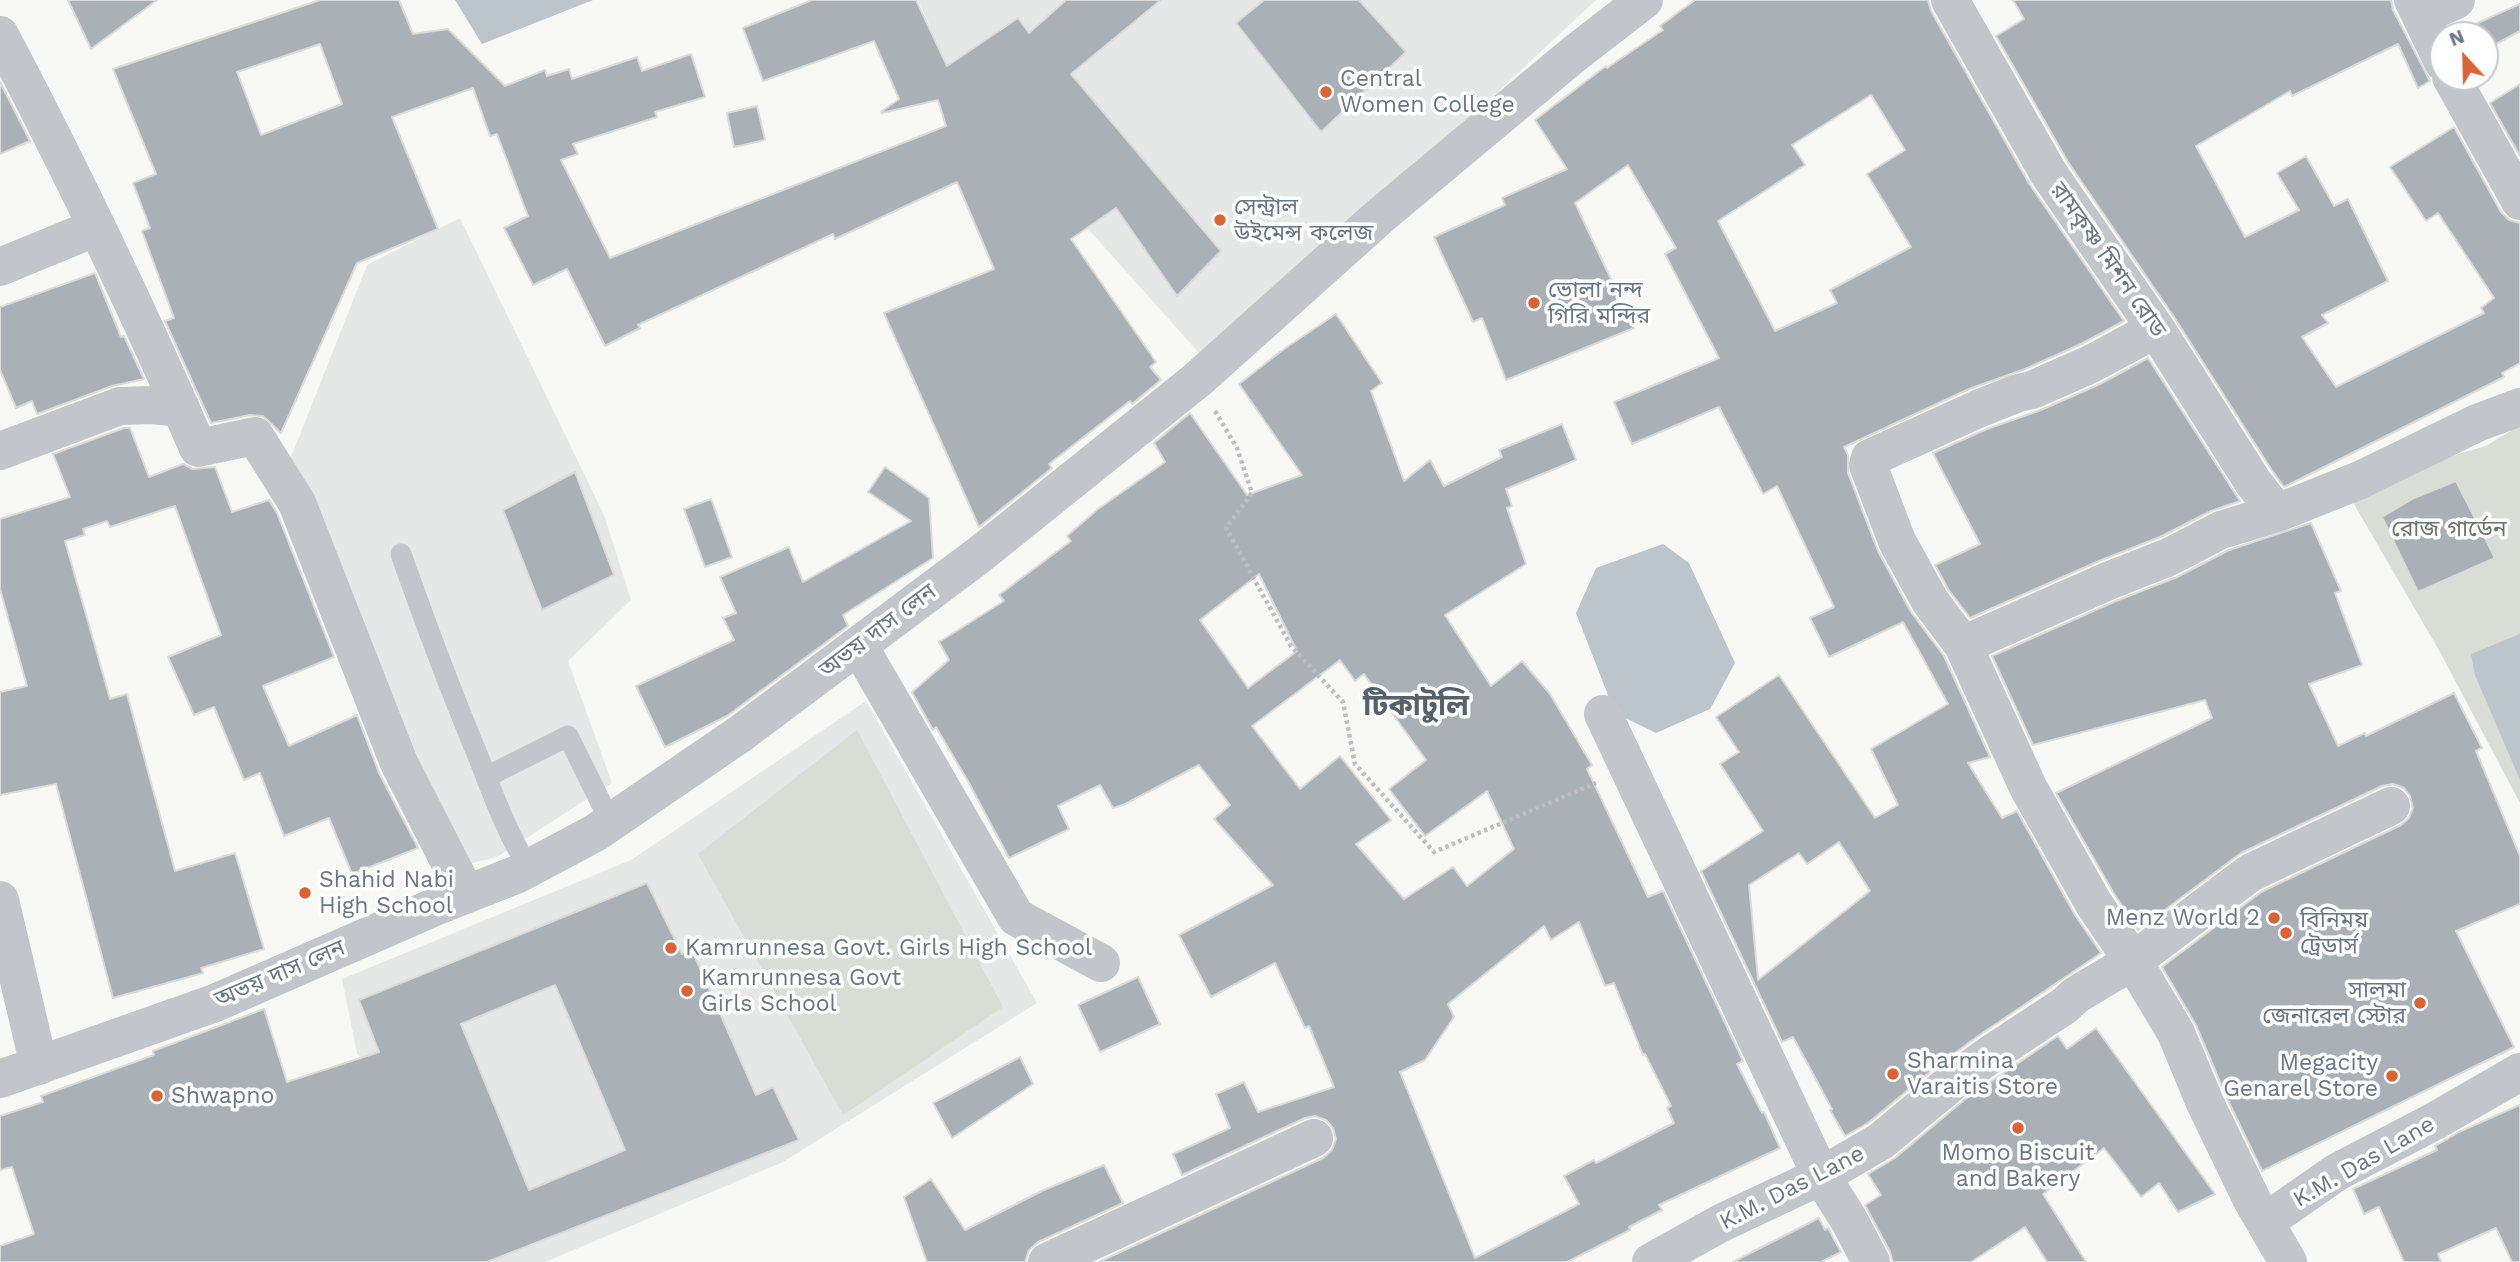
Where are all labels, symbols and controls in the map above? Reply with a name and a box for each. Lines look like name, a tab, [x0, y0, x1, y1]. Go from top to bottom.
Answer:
north arrow	[2429, 21, 2499, 91]
text: N	[2446, 25, 2468, 51]
place label: Central Women College	[1340, 65, 1515, 119]
marker: Central Women College	[1318, 84, 1334, 100]
street label: রামকৃষ্ণ মিশন রোড	[2044, 177, 2172, 343]
place label: সেন্ট্রাল উইমেন্স কলেজ	[1234, 193, 1373, 247]
marker: সেন্ট্রাল উইমেন্স কলেজ	[1212, 212, 1228, 228]
place label: ভোলা নন্দ গিরি মন্দির	[1548, 276, 1650, 330]
marker: ভোলা নন্দ গিরি মন্দির	[1526, 295, 1542, 311]
park label: রোজ গার্ডেন	[2391, 515, 2507, 543]
street label: অভয় দাস লেন	[814, 578, 942, 684]
district label: টিকাটুলি	[1363, 688, 1469, 724]
place label: Shahid Nabi High School	[319, 866, 454, 920]
marker: Shahid Nabi High School	[297, 885, 313, 901]
place label: Menz World 2	[2106, 904, 2260, 932]
place label: বিনিময় ট্রেডার্স	[2300, 906, 2368, 960]
marker: Menz World 2	[2266, 910, 2282, 926]
marker: বিনিময় ট্রেডার্স	[2278, 925, 2294, 941]
street label: অভয় দাস লেন	[211, 934, 349, 1014]
place label: Kamrunnesa Govt. Girls High School	[685, 934, 1092, 962]
marker: Kamrunnesa Govt. Girls High School	[663, 940, 679, 956]
place label: Kamrunnesa Govt Girls School	[701, 964, 901, 1018]
place label: সালমা জেনারেল স্টোর	[2262, 976, 2406, 1030]
marker: Kamrunnesa Govt Girls School	[679, 983, 695, 999]
marker: সালমা জেনারেল স্টোর	[2412, 995, 2428, 1011]
place label: Sharmina Varaitis Store	[1907, 1047, 2058, 1101]
place label: Megacity Genarel Store	[2223, 1049, 2378, 1103]
marker: Sharmina Varaitis Store	[1885, 1066, 1901, 1082]
marker: Megacity Genarel Store	[2384, 1068, 2400, 1084]
place label: Shwapno	[171, 1082, 274, 1110]
marker: Shwapno	[149, 1088, 165, 1104]
street label: K.M. Das Lane	[2288, 1110, 2440, 1214]
marker: Momo Biscuit and Bakery	[2010, 1120, 2026, 1136]
place label: Momo Biscuit and Bakery	[1942, 1139, 2094, 1193]
street label: K.M. Das Lane	[1715, 1140, 1869, 1236]

